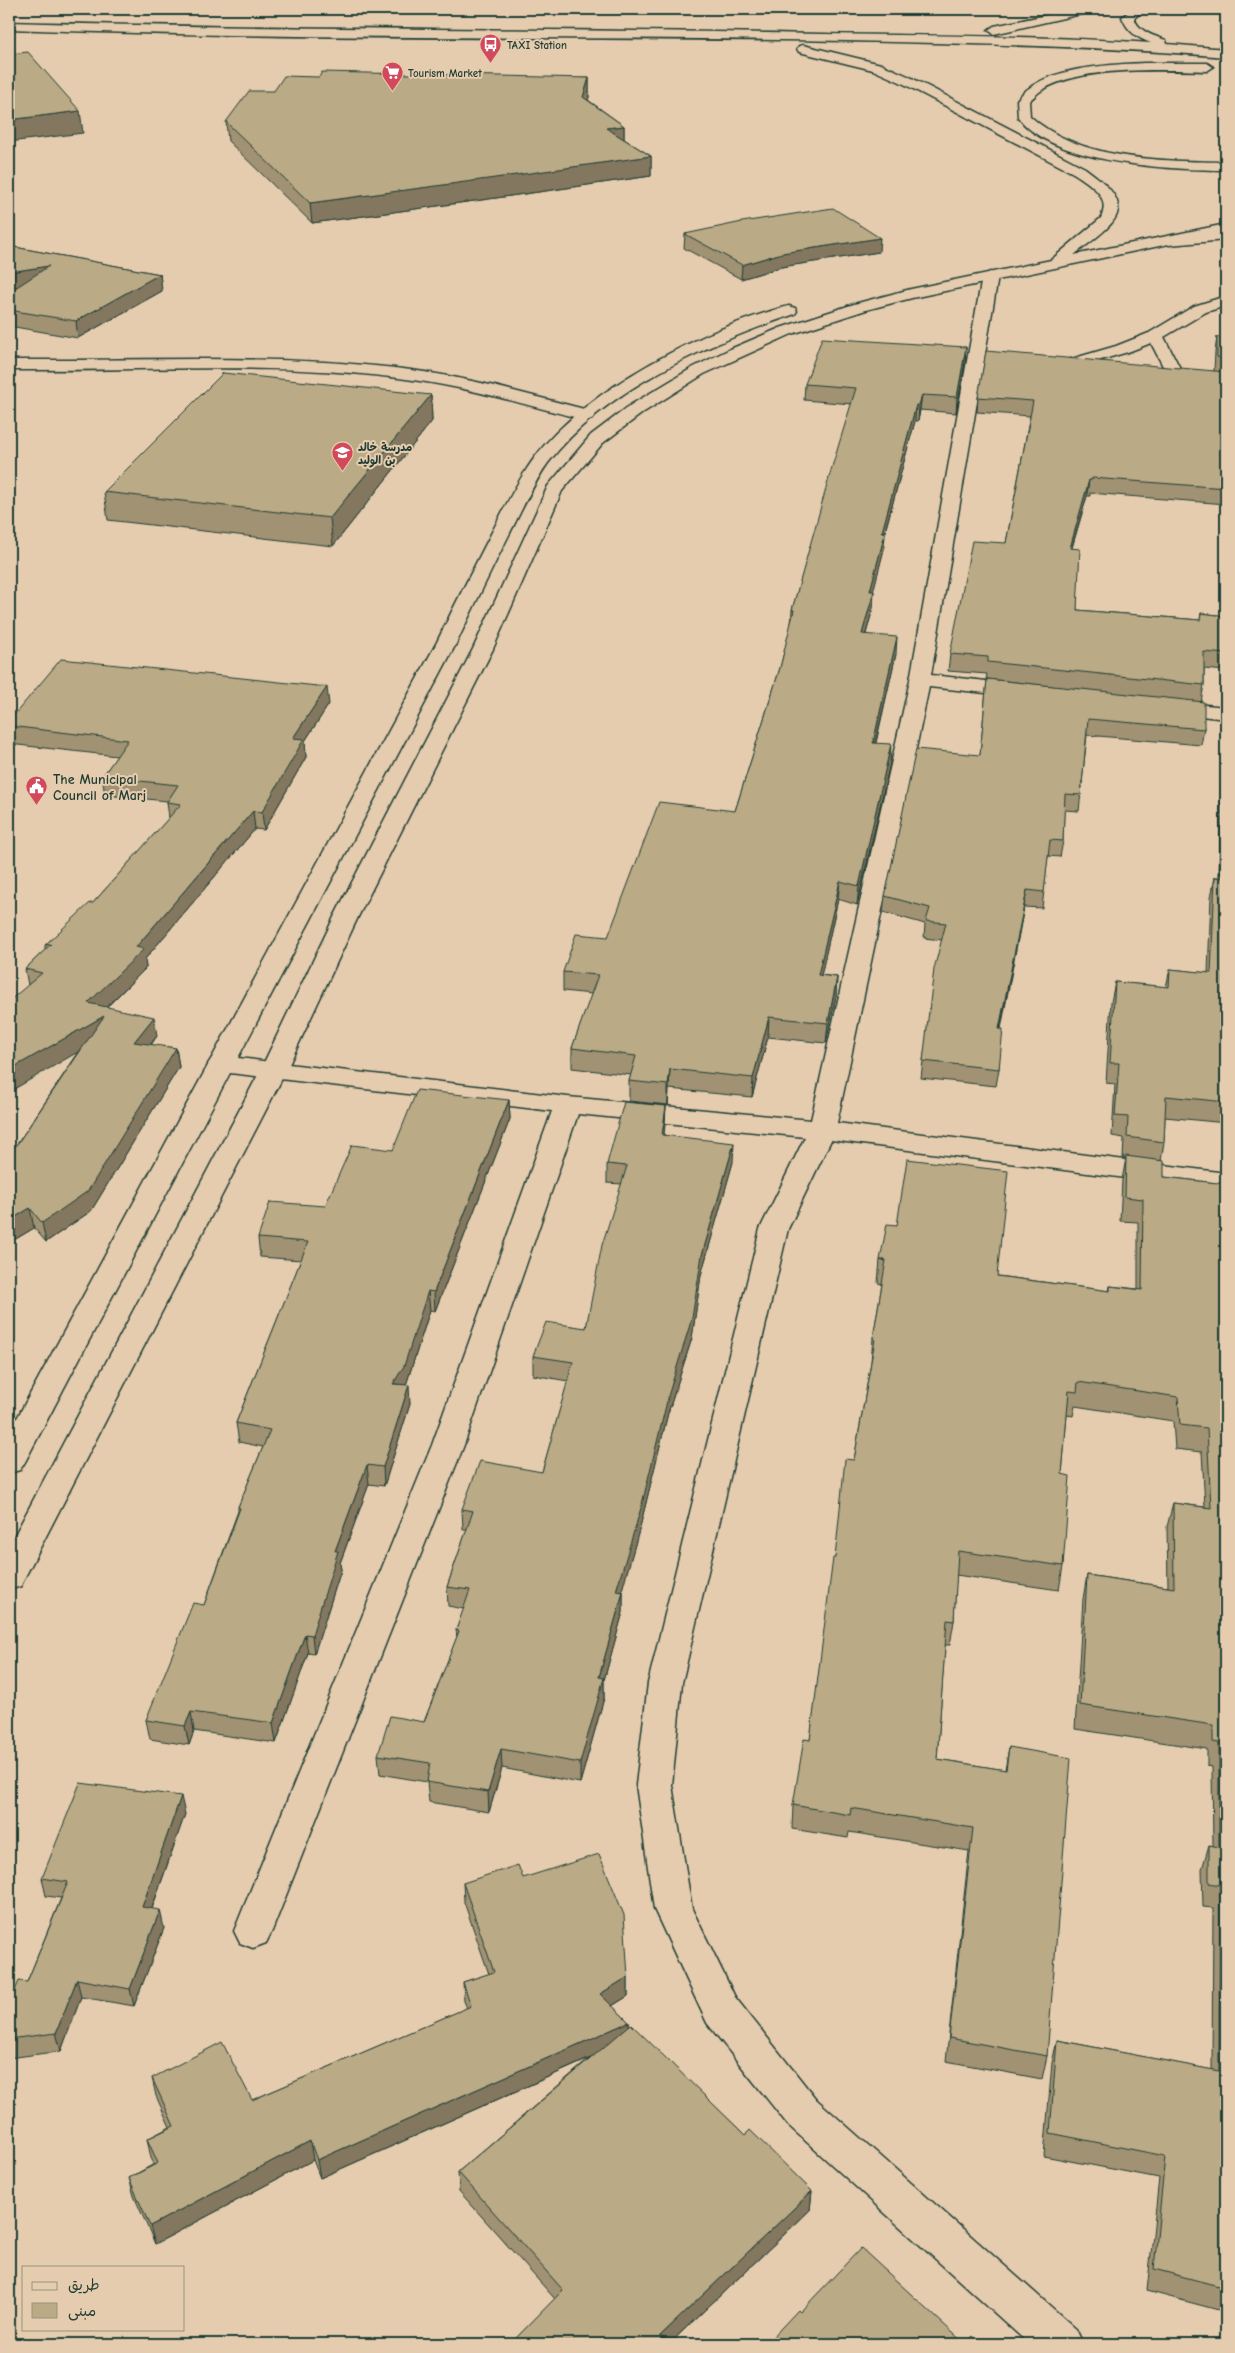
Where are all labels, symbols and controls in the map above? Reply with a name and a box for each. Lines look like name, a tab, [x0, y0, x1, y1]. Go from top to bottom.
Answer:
bus stop icon: TAXI Station	[479, 33, 503, 64]
place label: TAXI Station	[507, 39, 567, 52]
supermarket icon: Tourism Market	[380, 61, 404, 92]
place label: Tourism Market	[408, 67, 482, 80]
school or university icon: مدرسة خالد بن الوليد	[330, 441, 354, 472]
place label: مدرسة خالد بن الوليد	[358, 441, 412, 468]
place label: The Municipal Council of Marj	[53, 771, 146, 804]
public building icon: The Municipal Council of Marj	[25, 775, 49, 806]
legend	[22, 2266, 185, 2330]
text: طريق	[68, 2276, 100, 2294]
text: مبنى	[68, 2302, 96, 2321]

